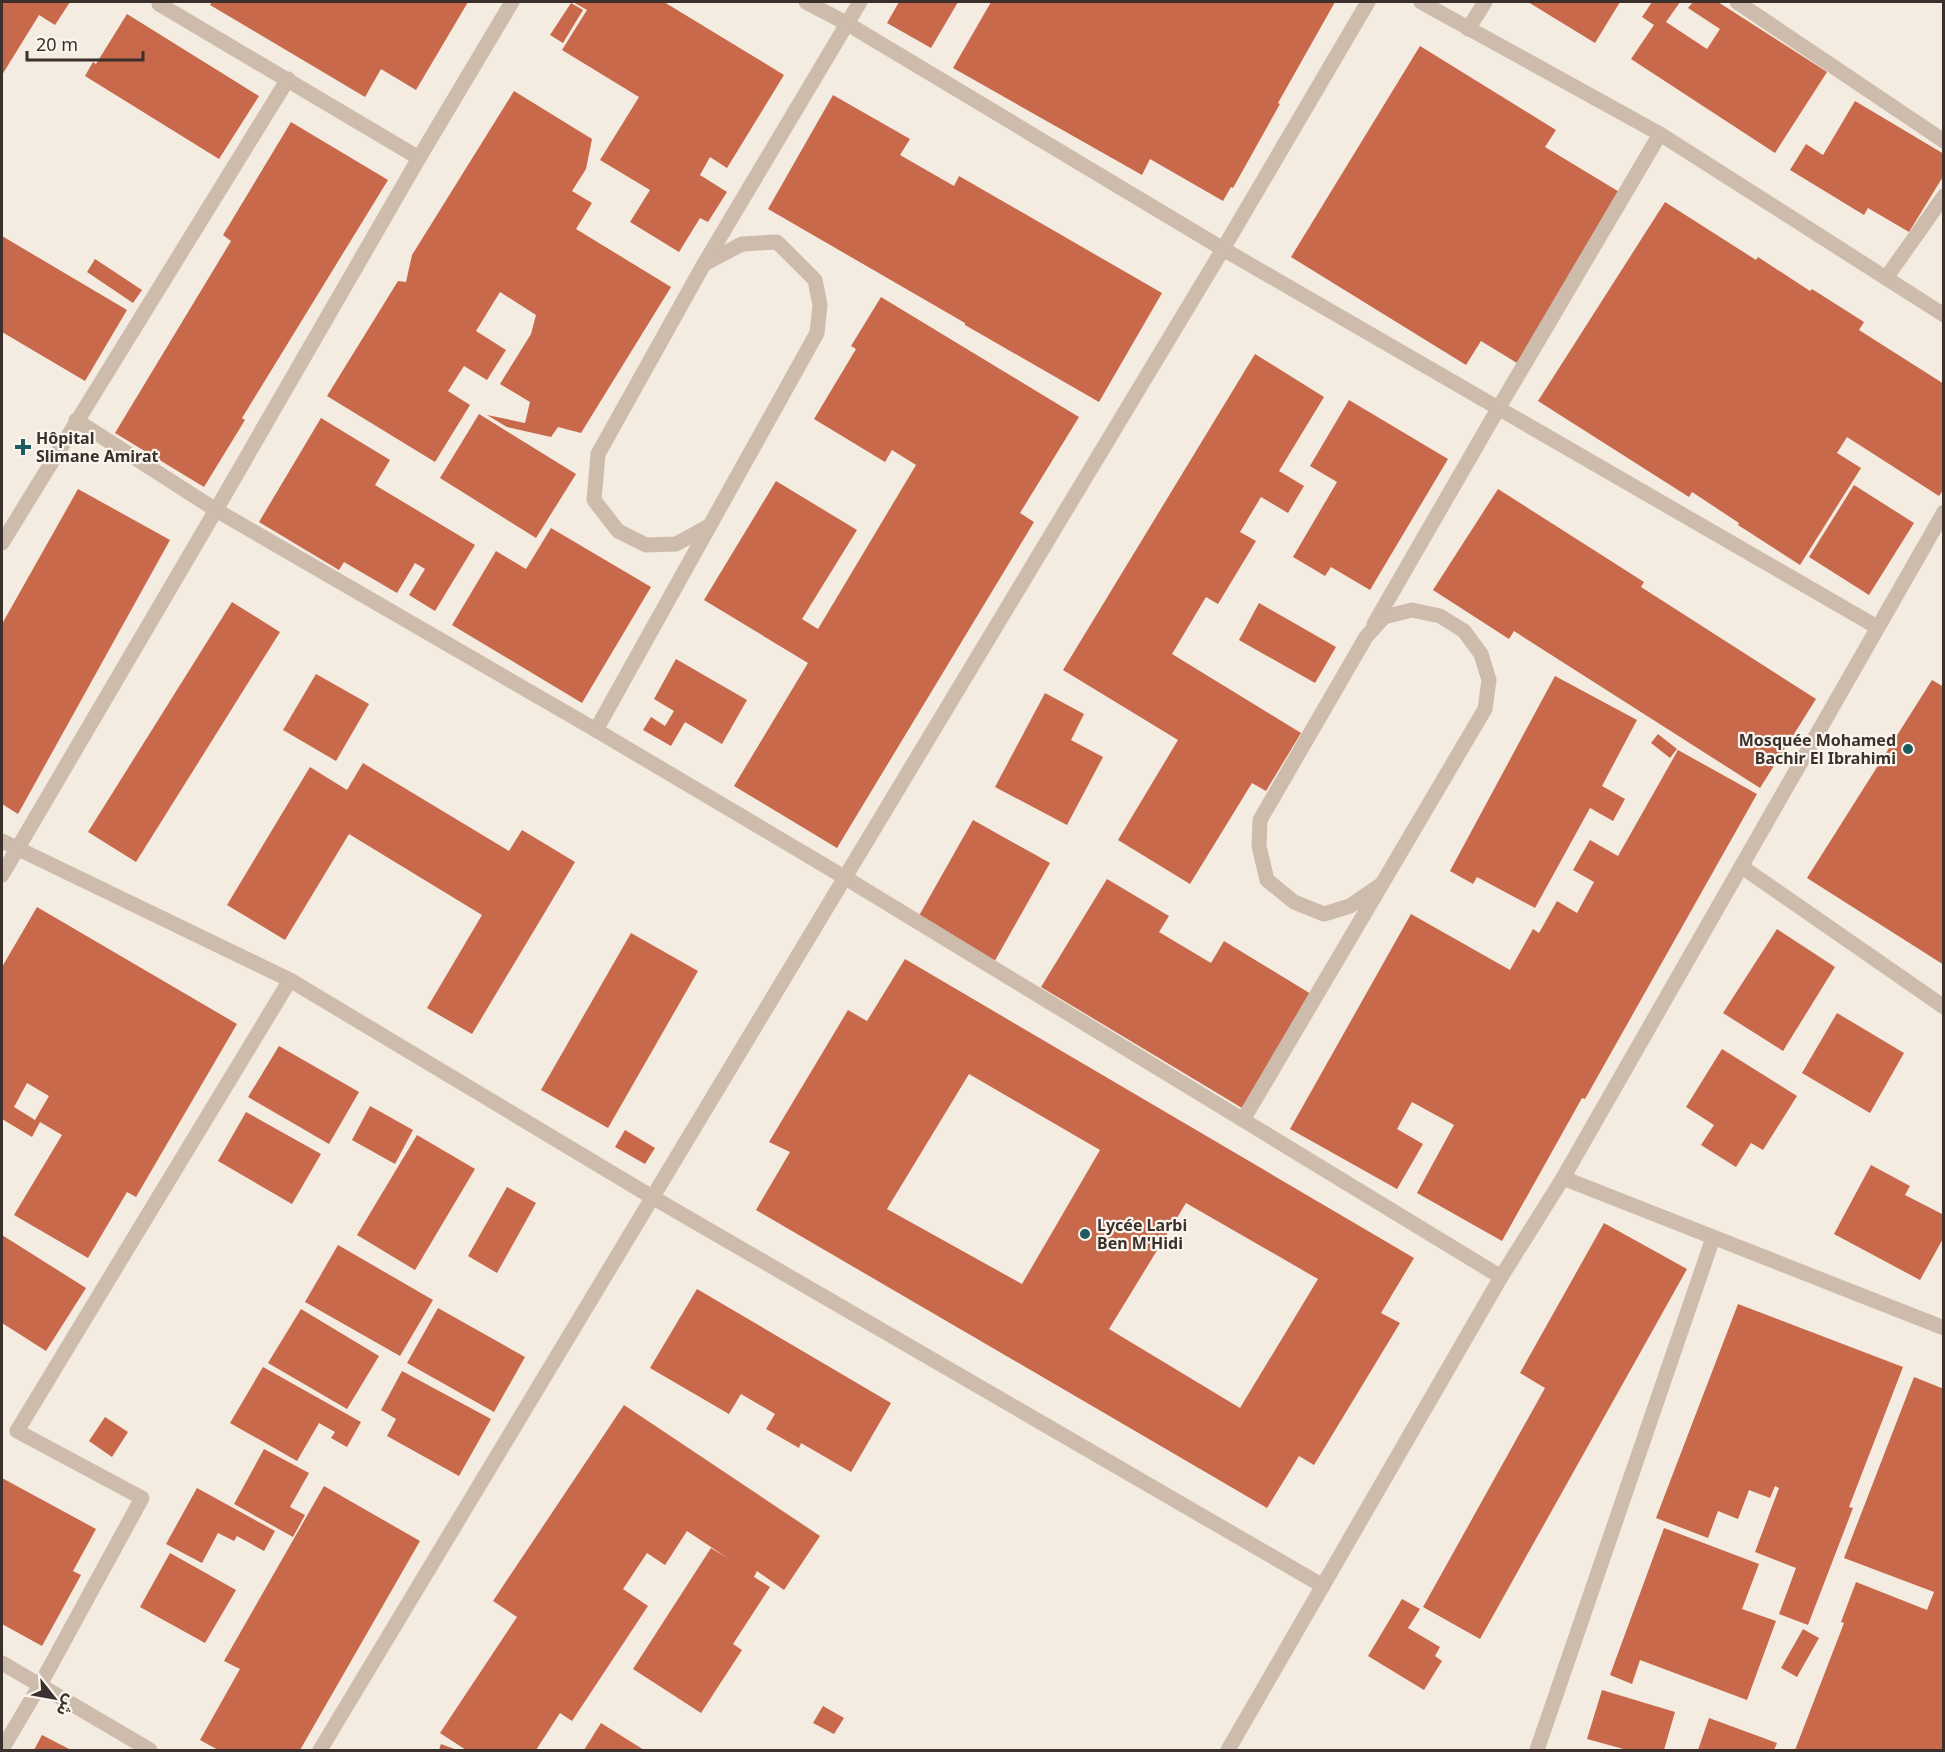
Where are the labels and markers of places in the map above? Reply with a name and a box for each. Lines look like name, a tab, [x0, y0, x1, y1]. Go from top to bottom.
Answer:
place label: Hôpital Slimane Amirat	[36, 427, 159, 467]
marker: Hôpital Slimane Amirat	[14, 438, 32, 456]
place label: Mosquée Mohamed Bachir El Ibrahimi	[1739, 729, 1896, 769]
marker: Mosquée Mohamed Bachir El Ibrahimi	[1901, 742, 1915, 756]
place label: Lycée Larbi Ben M'Hidi	[1097, 1214, 1187, 1254]
marker: Lycée Larbi Ben M'Hidi	[1078, 1227, 1092, 1241]

